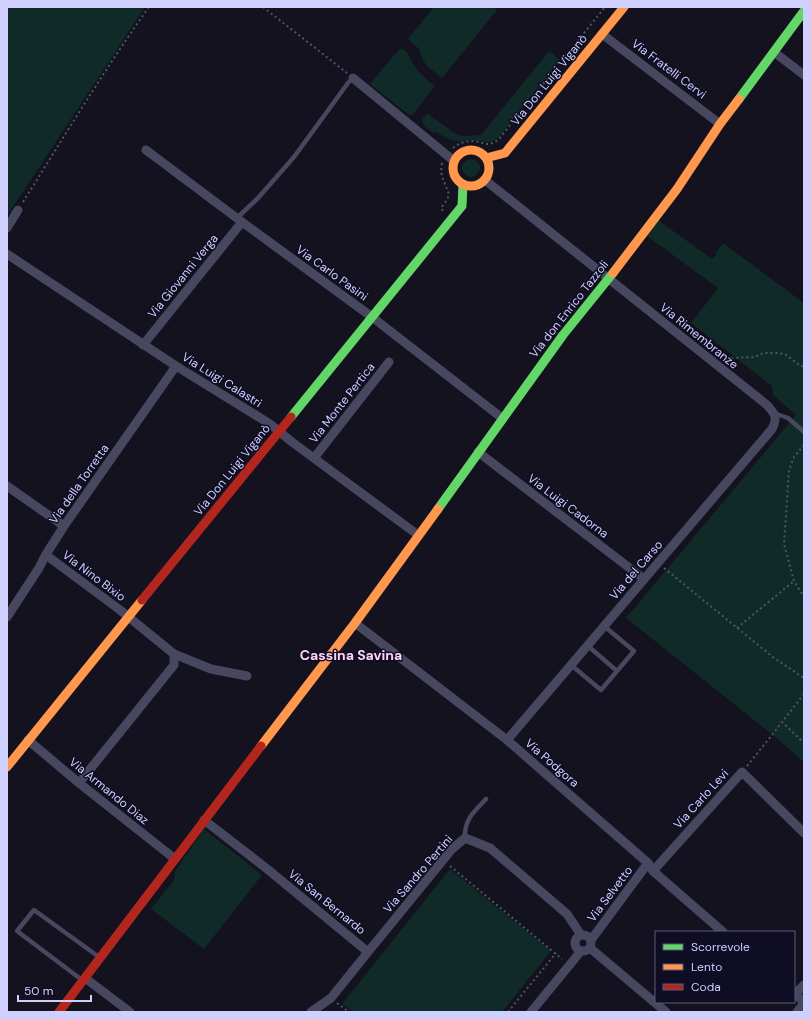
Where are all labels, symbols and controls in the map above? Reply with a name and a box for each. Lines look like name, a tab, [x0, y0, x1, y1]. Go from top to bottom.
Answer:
street label: Via Don Luigi Viganò	[507, 31, 591, 129]
street label: Via Fratelli Cervi	[628, 36, 710, 102]
street label: Via Giovanni Verga	[144, 231, 222, 321]
street label: Via Carlo Pasini	[293, 242, 371, 305]
street label: Via don Enrico Tazzoli	[526, 257, 612, 361]
street label: Via Rimembranze	[656, 299, 742, 373]
street label: Via Luigi Calastri	[179, 349, 265, 411]
street label: Via Monte Pertica	[305, 359, 379, 447]
street label: Via Don Luigi Viganò	[190, 421, 274, 519]
street label: Via della Torretta	[45, 441, 113, 527]
street label: Via Luigi Cadorna	[524, 470, 612, 542]
street label: Via del Carso	[606, 537, 666, 603]
street label: Via Nino Bixio	[59, 547, 129, 605]
district label: Cassina Savina	[300, 646, 402, 664]
street label: Via Podgora	[522, 735, 582, 791]
street label: Via Armando Diaz	[66, 754, 152, 828]
street label: Via Carlo Levi	[670, 766, 732, 832]
street label: Via Sandro Pertini	[380, 832, 456, 916]
street label: Via Selvetto	[584, 863, 636, 925]
street label: Via San Bernardo	[285, 866, 369, 938]
legend	[655, 931, 795, 1003]
text: Scorrevole	[691, 939, 750, 955]
text: Lento	[691, 959, 722, 975]
scale bar	[18, 977, 91, 1003]
text: Coda	[691, 979, 721, 995]
text: 50 m	[24, 983, 53, 999]

